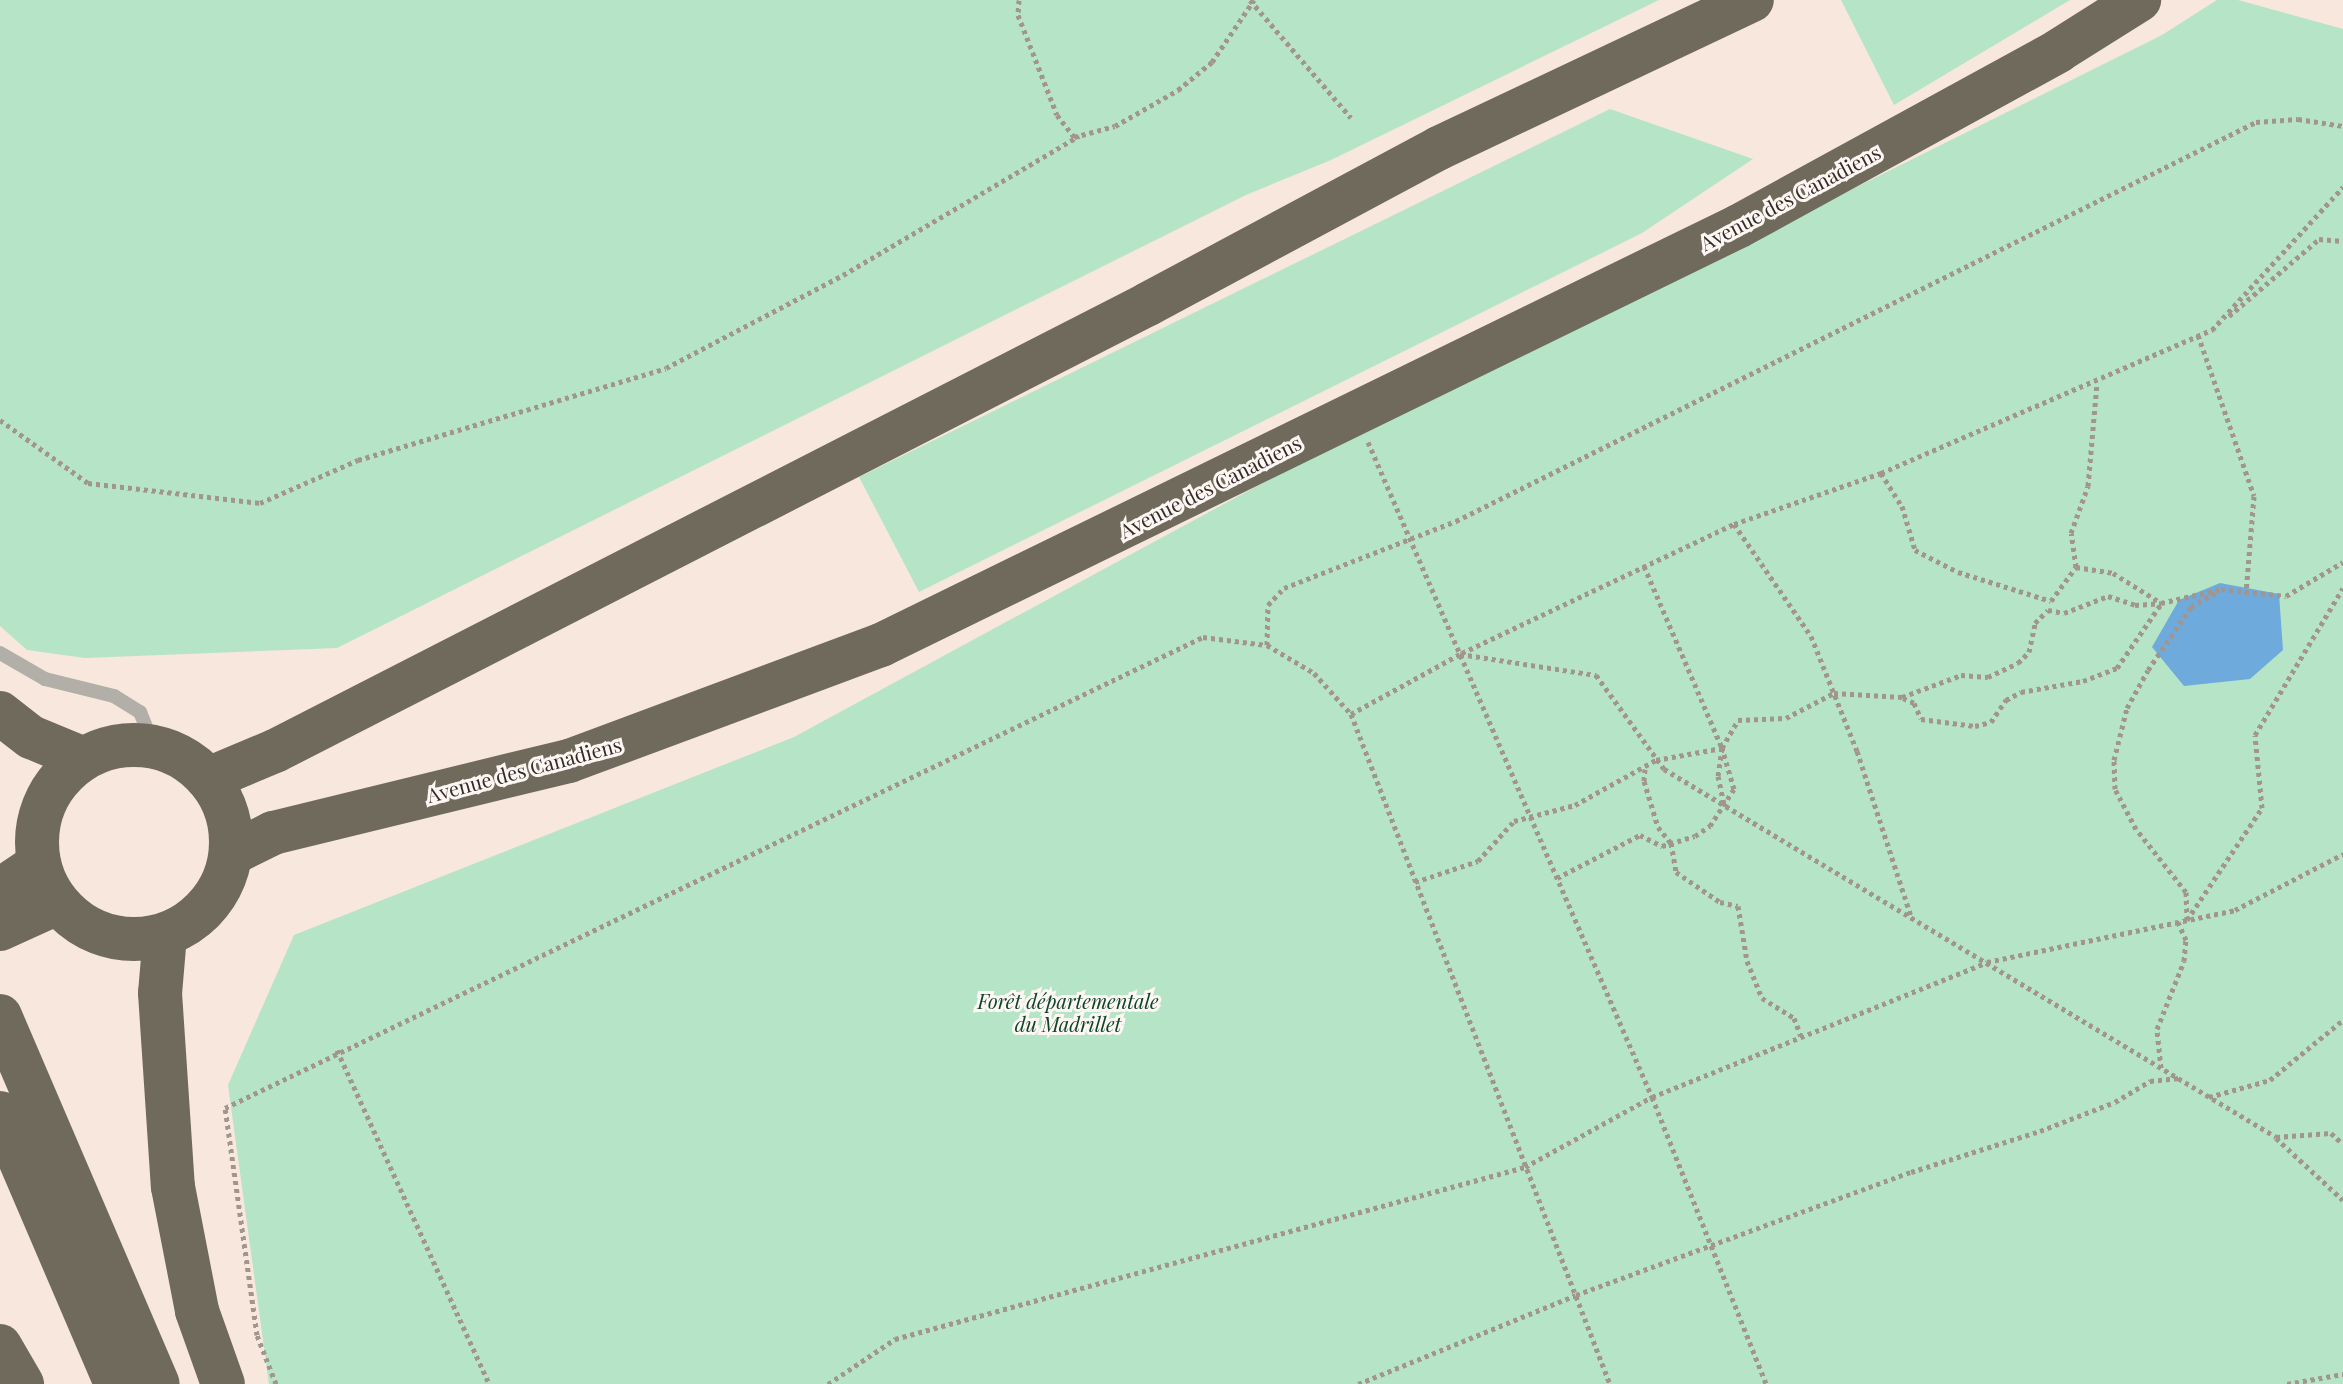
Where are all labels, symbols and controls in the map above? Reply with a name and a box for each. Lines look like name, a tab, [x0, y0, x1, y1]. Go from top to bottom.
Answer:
street label: Avenue des Canadiens	[1696, 139, 1884, 255]
street label: Avenue des Canadiens	[1115, 430, 1305, 542]
street label: Avenue des Canadiens	[424, 731, 624, 807]
park label: Forêt départementale du Madrillet	[977, 989, 1159, 1036]

